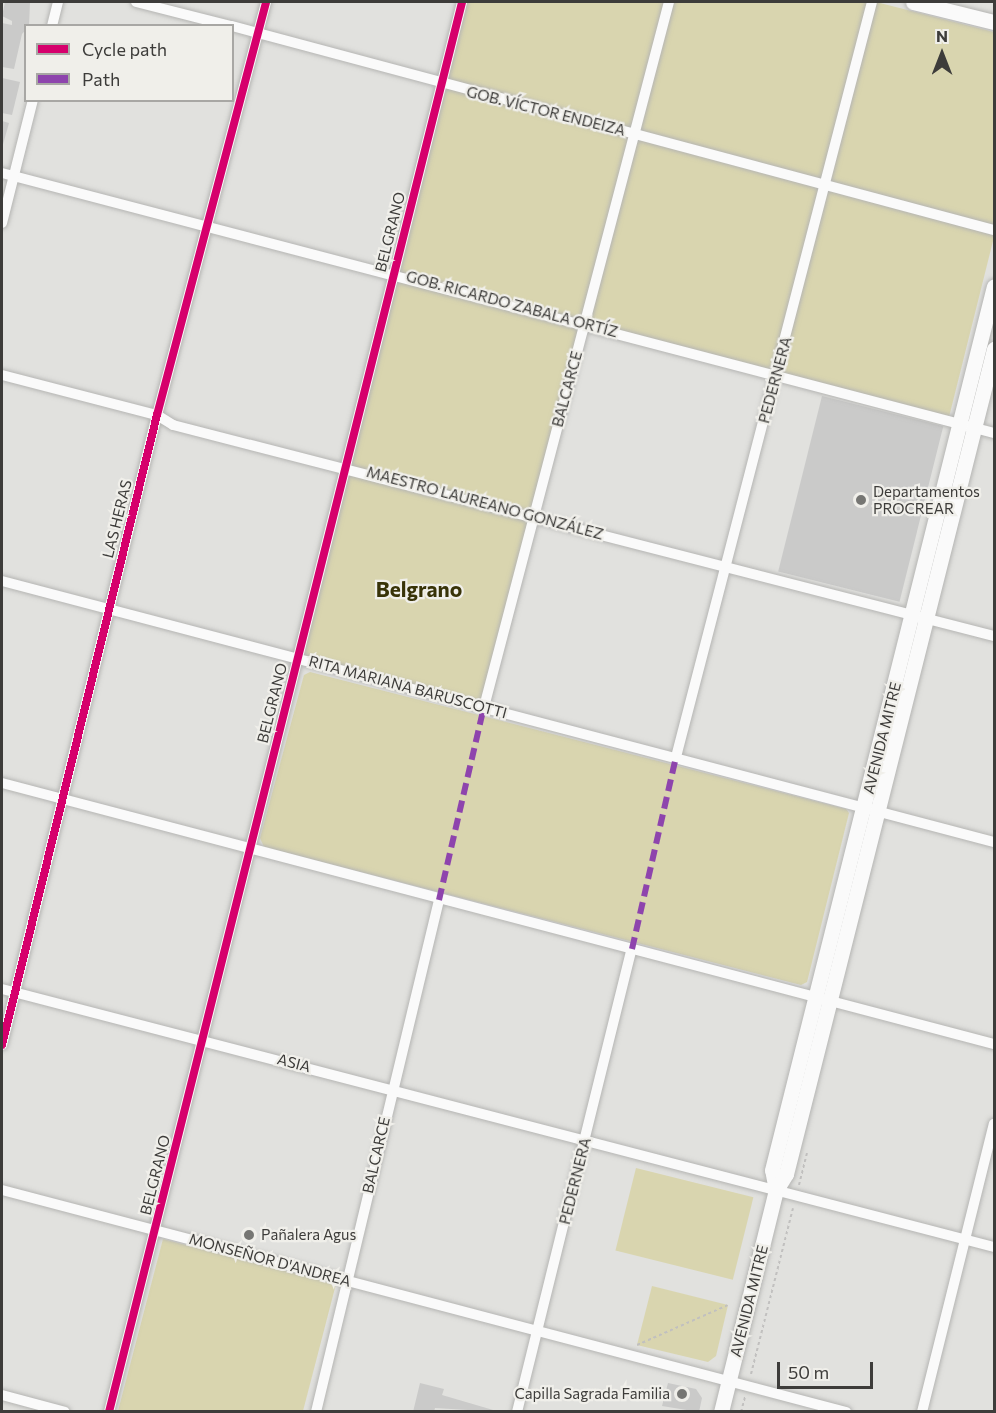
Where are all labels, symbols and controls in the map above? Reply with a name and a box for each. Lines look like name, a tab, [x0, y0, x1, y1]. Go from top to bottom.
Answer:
legend	[24, 24, 234, 102]
north arrow	[912, 24, 972, 84]
text: N	[936, 26, 948, 45]
text: Cycle path	[82, 38, 167, 60]
text: Path	[82, 68, 120, 90]
street label: GOB. VÍCTOR ENDEIZA	[465, 83, 627, 139]
street label: BELGRANO	[371, 190, 409, 274]
street label: GOB. RICARDO ZABALA ORTÍZ	[404, 267, 620, 341]
street label: PEDERNERA	[755, 335, 795, 425]
street label: BALCARCE	[548, 349, 586, 429]
street label: MAESTRO LAUREANO GONZÁLEZ	[365, 463, 605, 543]
street label: LAS HERAS	[99, 478, 135, 560]
place label: Departamentos PROCREAR	[873, 482, 980, 517]
marker: Departamentos PROCREAR	[854, 493, 868, 507]
district label: Belgrano	[376, 576, 462, 602]
street label: RITA MARIANA BARUSCOTTI	[307, 652, 509, 722]
street label: BELGRANO	[253, 661, 291, 745]
street label: AVENIDA MITRE	[859, 680, 905, 796]
street label: ASIA	[275, 1050, 313, 1076]
street label: BALCARCE	[358, 1115, 394, 1195]
street label: BELGRANO	[136, 1133, 174, 1217]
street label: PEDERNERA	[556, 1136, 594, 1226]
place label: Pañalera Agus	[261, 1226, 356, 1244]
marker: Pañalera Agus	[242, 1228, 256, 1242]
street label: MONSEÑOR D'ANDREA	[187, 1230, 353, 1290]
street label: AVENIDA MITRE	[726, 1243, 772, 1359]
scale bar	[780, 1350, 876, 1388]
text: 50 m	[788, 1361, 829, 1383]
place label: Capilla Sagrada Familia	[514, 1385, 670, 1403]
marker: Capilla Sagrada Familia	[675, 1387, 689, 1401]

